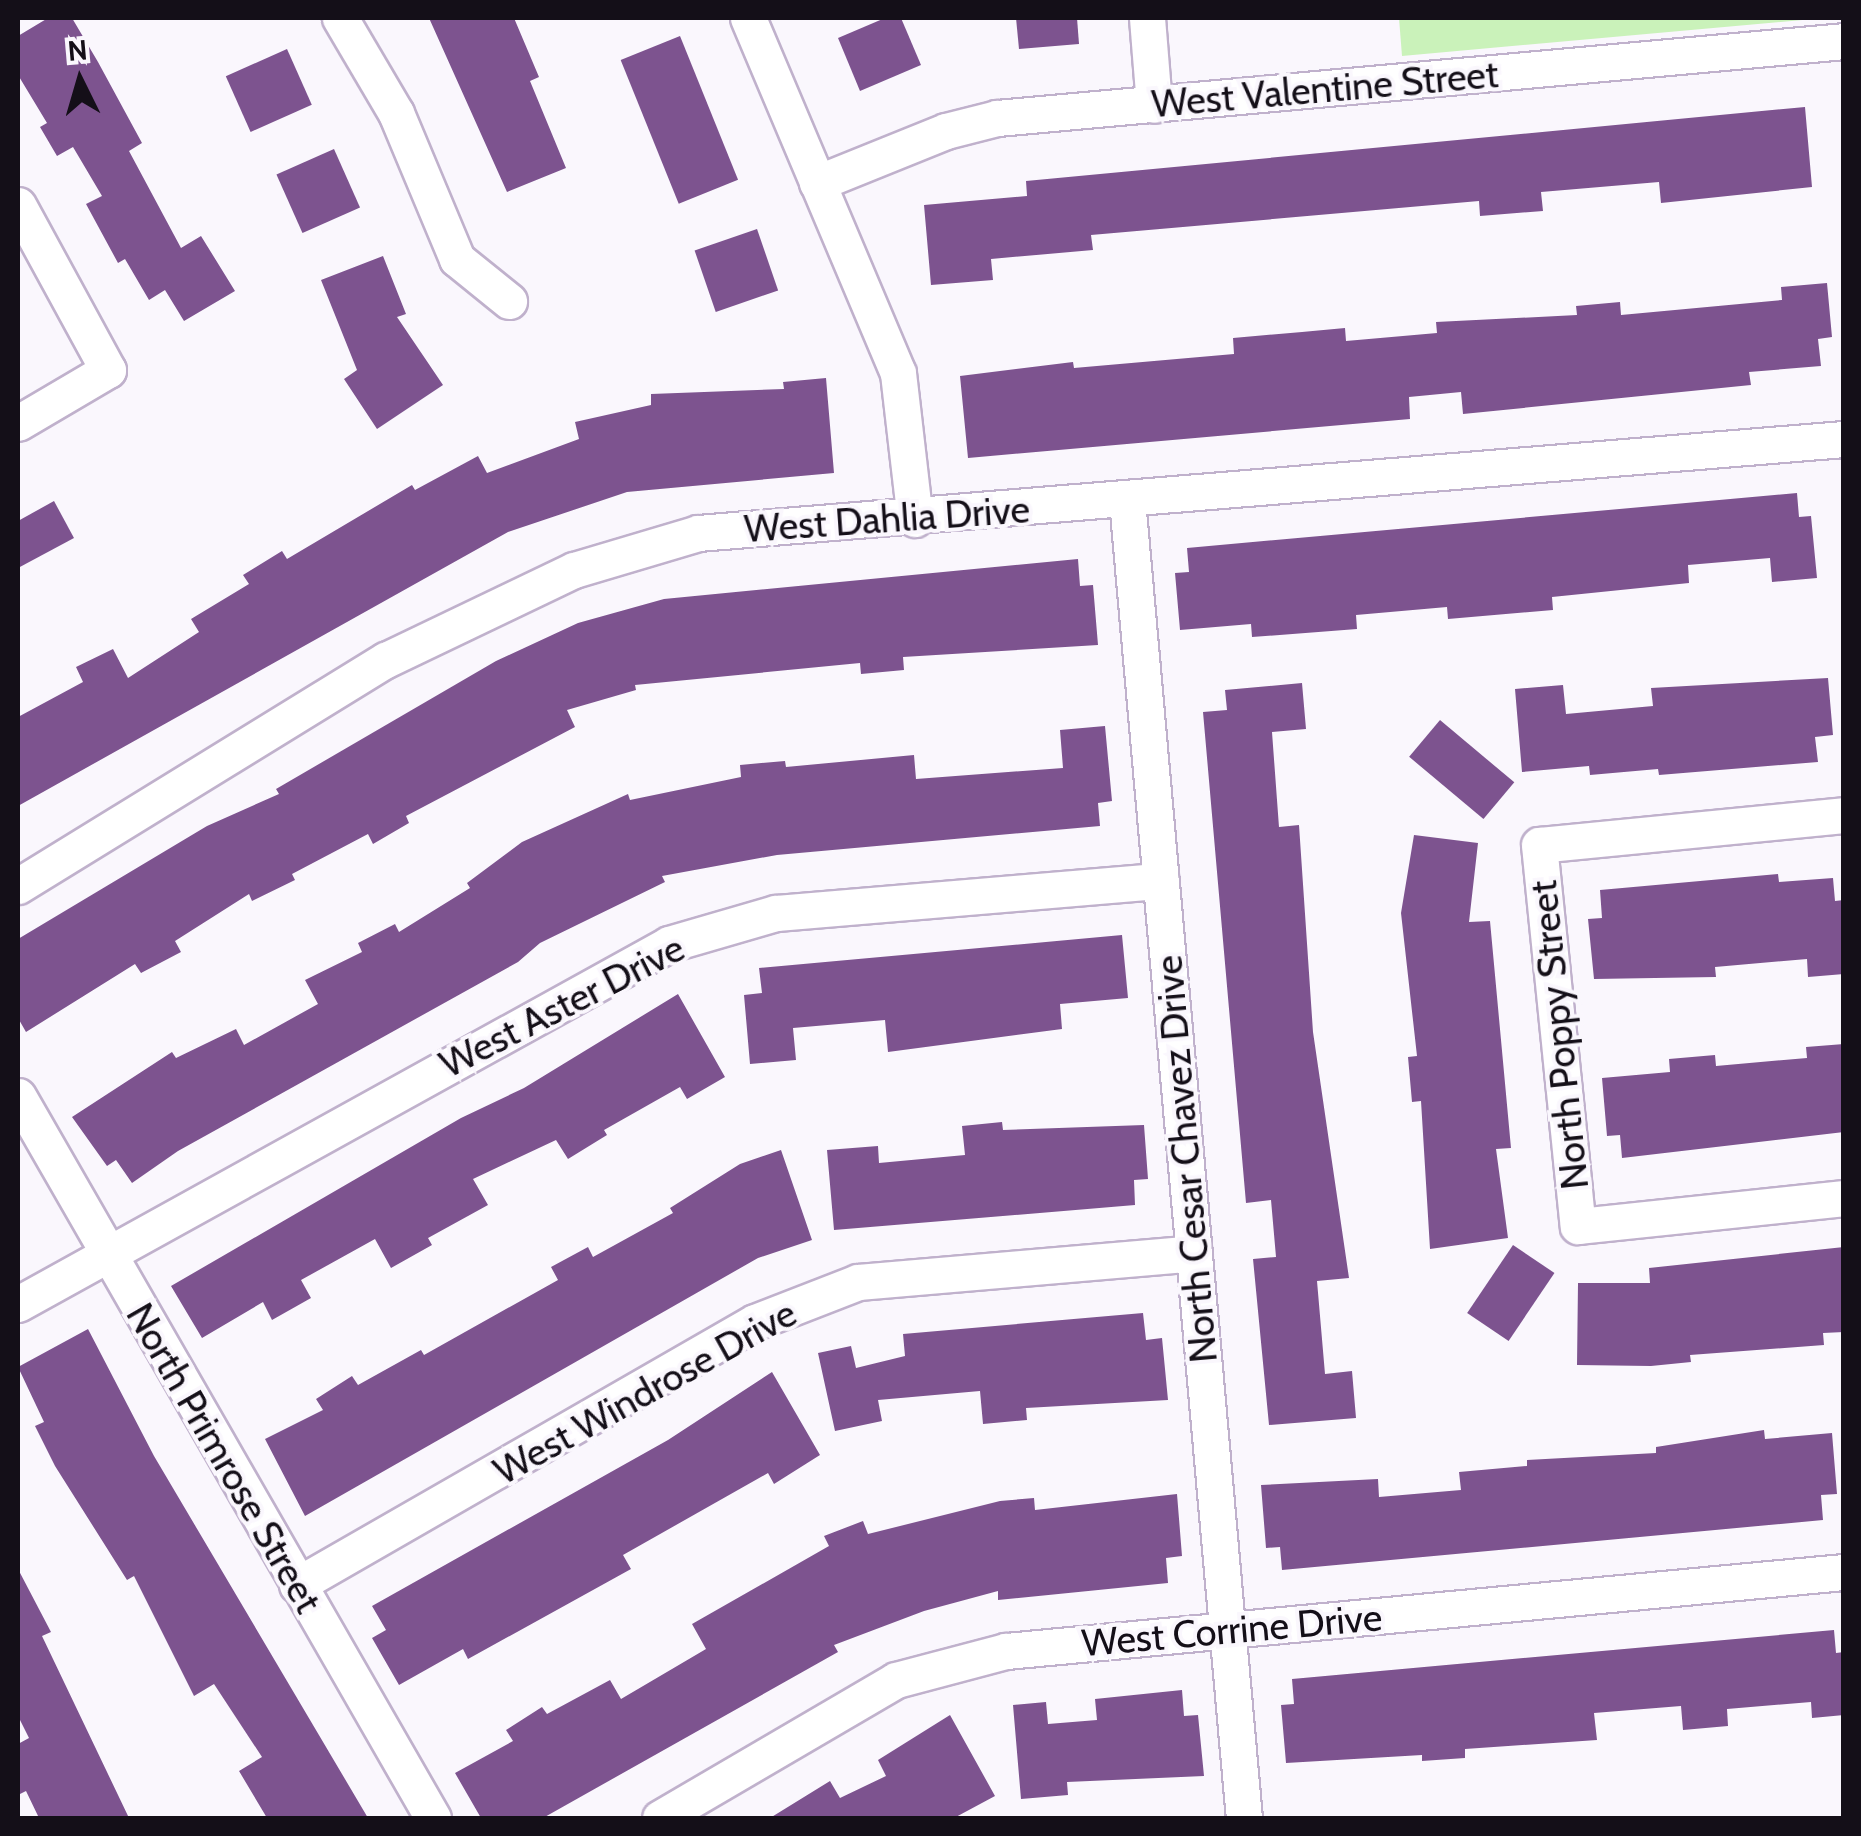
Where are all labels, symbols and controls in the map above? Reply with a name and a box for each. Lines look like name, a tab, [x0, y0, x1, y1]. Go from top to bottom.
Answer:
north arrow	[30, 30, 130, 130]
text: N	[66, 32, 89, 68]
street label: West Valentine Street	[1150, 51, 1500, 127]
street label: West Dahlia Drive	[743, 486, 1031, 552]
street label: North Poppy Street	[1520, 878, 1598, 1192]
street label: West Aster Drive	[432, 925, 692, 1087]
street label: North Cesar Chavez Drive	[1145, 953, 1227, 1365]
street label: West Windrose Drive	[486, 1290, 804, 1494]
street label: North Primrose Street	[117, 1295, 331, 1621]
street label: West Corrine Drive	[1080, 1594, 1384, 1666]

